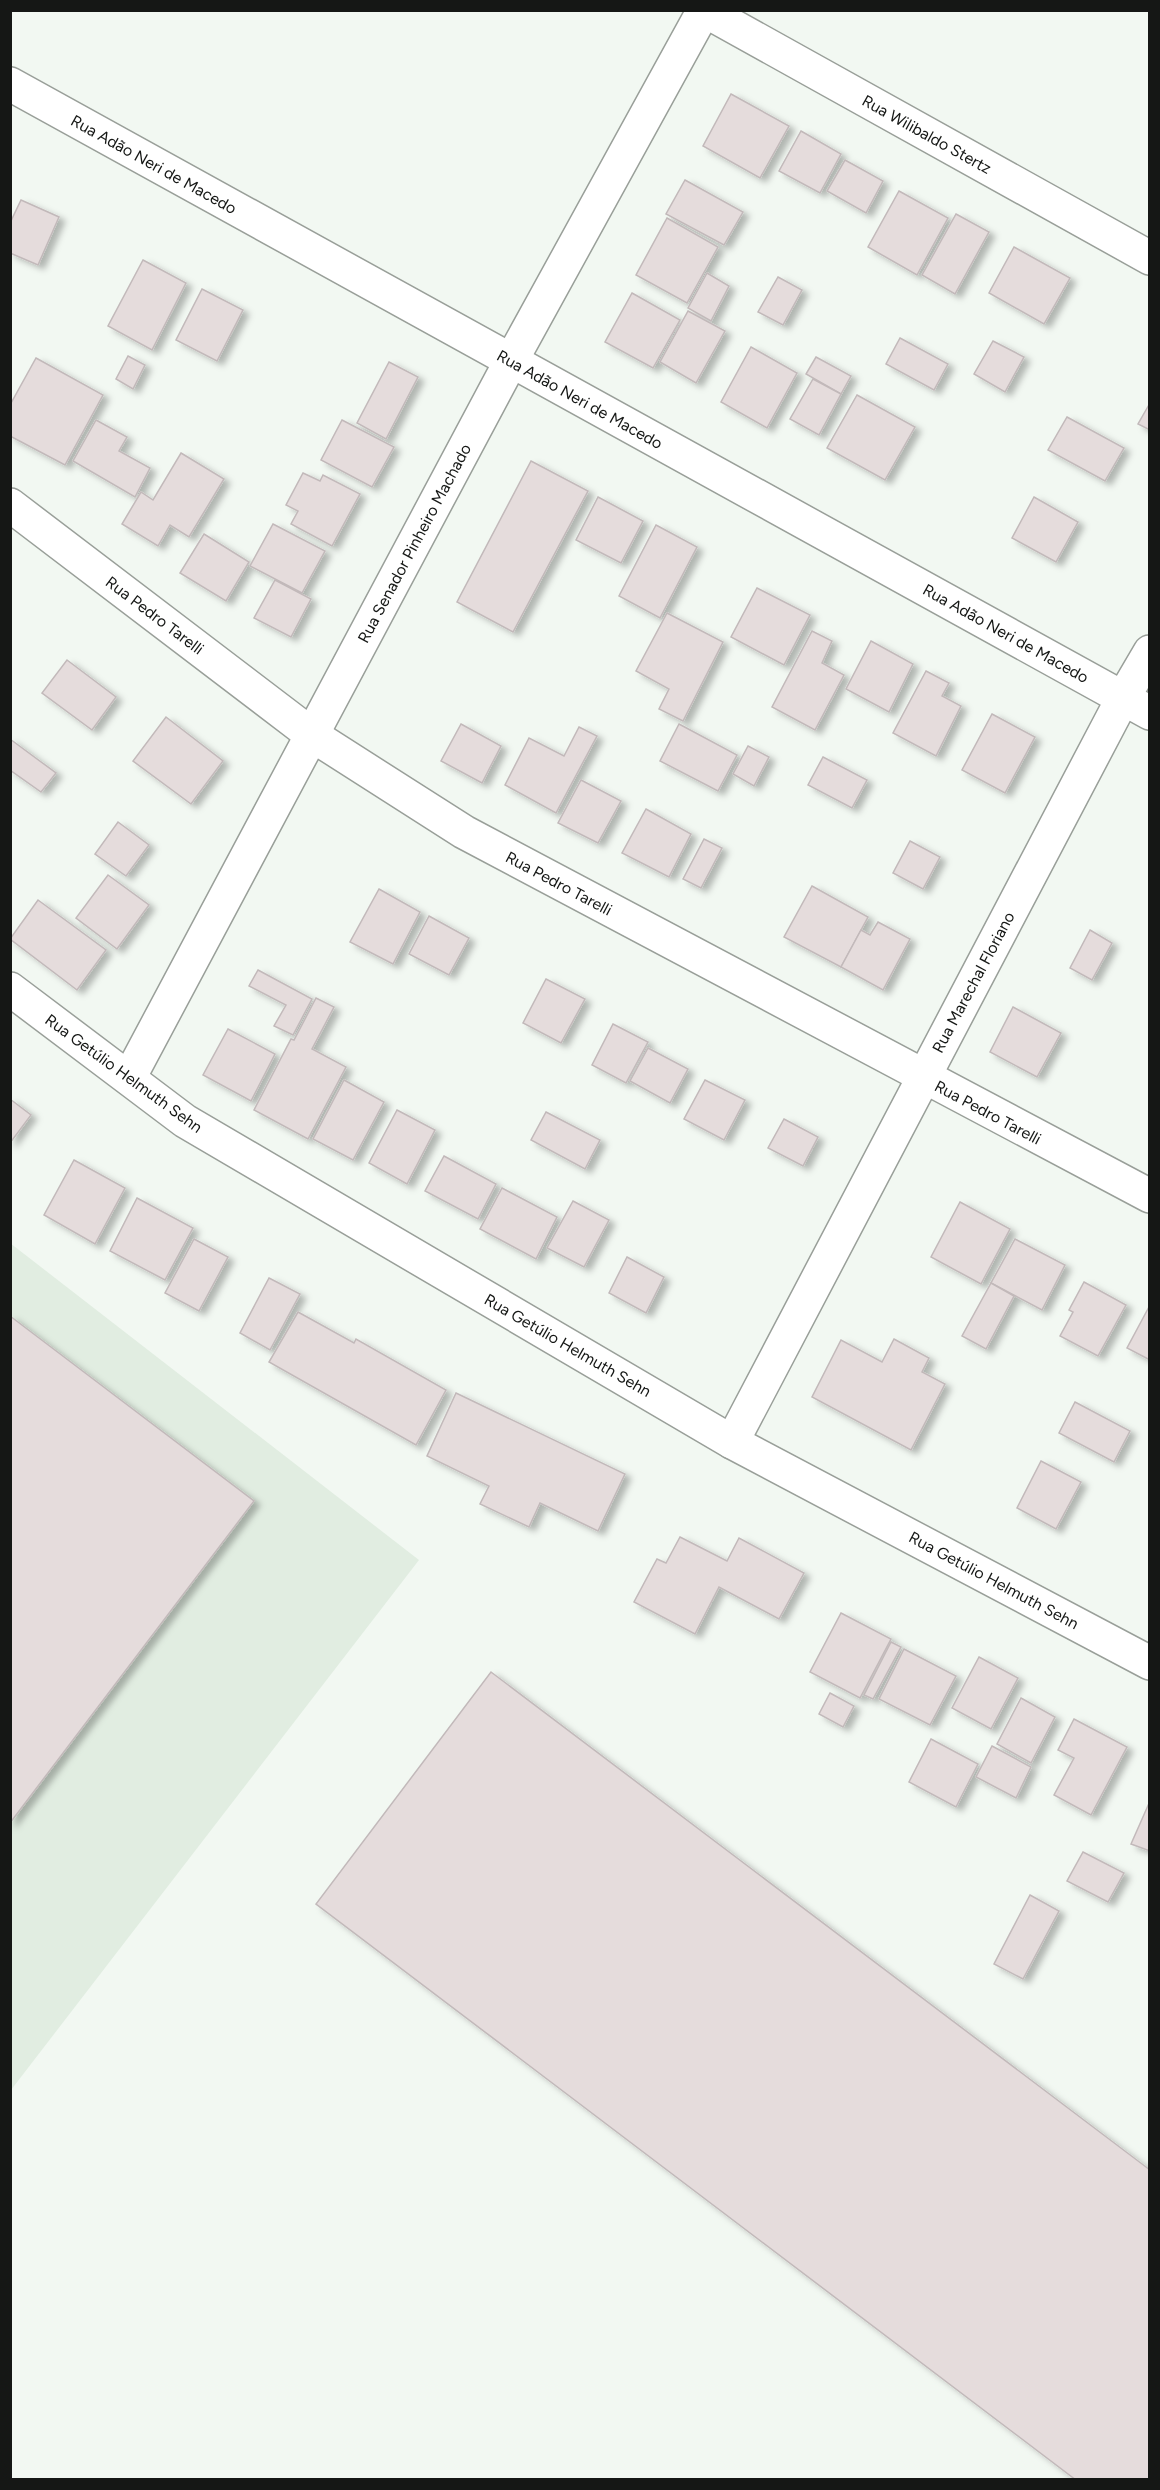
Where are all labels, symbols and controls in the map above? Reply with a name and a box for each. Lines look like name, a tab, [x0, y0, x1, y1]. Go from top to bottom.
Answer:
street label: Rua Wilibaldo Stertz	[859, 91, 995, 178]
street label: Rua Adão Neri de Macedo	[68, 111, 240, 218]
street label: Rua Adão Neri de Macedo	[494, 346, 666, 453]
street label: Rua Senador Pinheiro Machado	[354, 440, 475, 646]
street label: Rua Pedro Tarelli	[102, 572, 207, 658]
street label: Rua Adão Neri de Macedo	[920, 580, 1092, 687]
street label: Rua Pedro Tarelli	[502, 847, 615, 919]
street label: Rua Marechal Floriano	[928, 908, 1019, 1056]
street label: Rua Getúlio Helmuth Sehn	[41, 1010, 206, 1137]
street label: Rua Pedro Tarelli	[931, 1076, 1044, 1148]
street label: Rua Getúlio Helmuth Sehn	[481, 1290, 655, 1401]
street label: Rua Getúlio Helmuth Sehn	[906, 1528, 1082, 1633]

